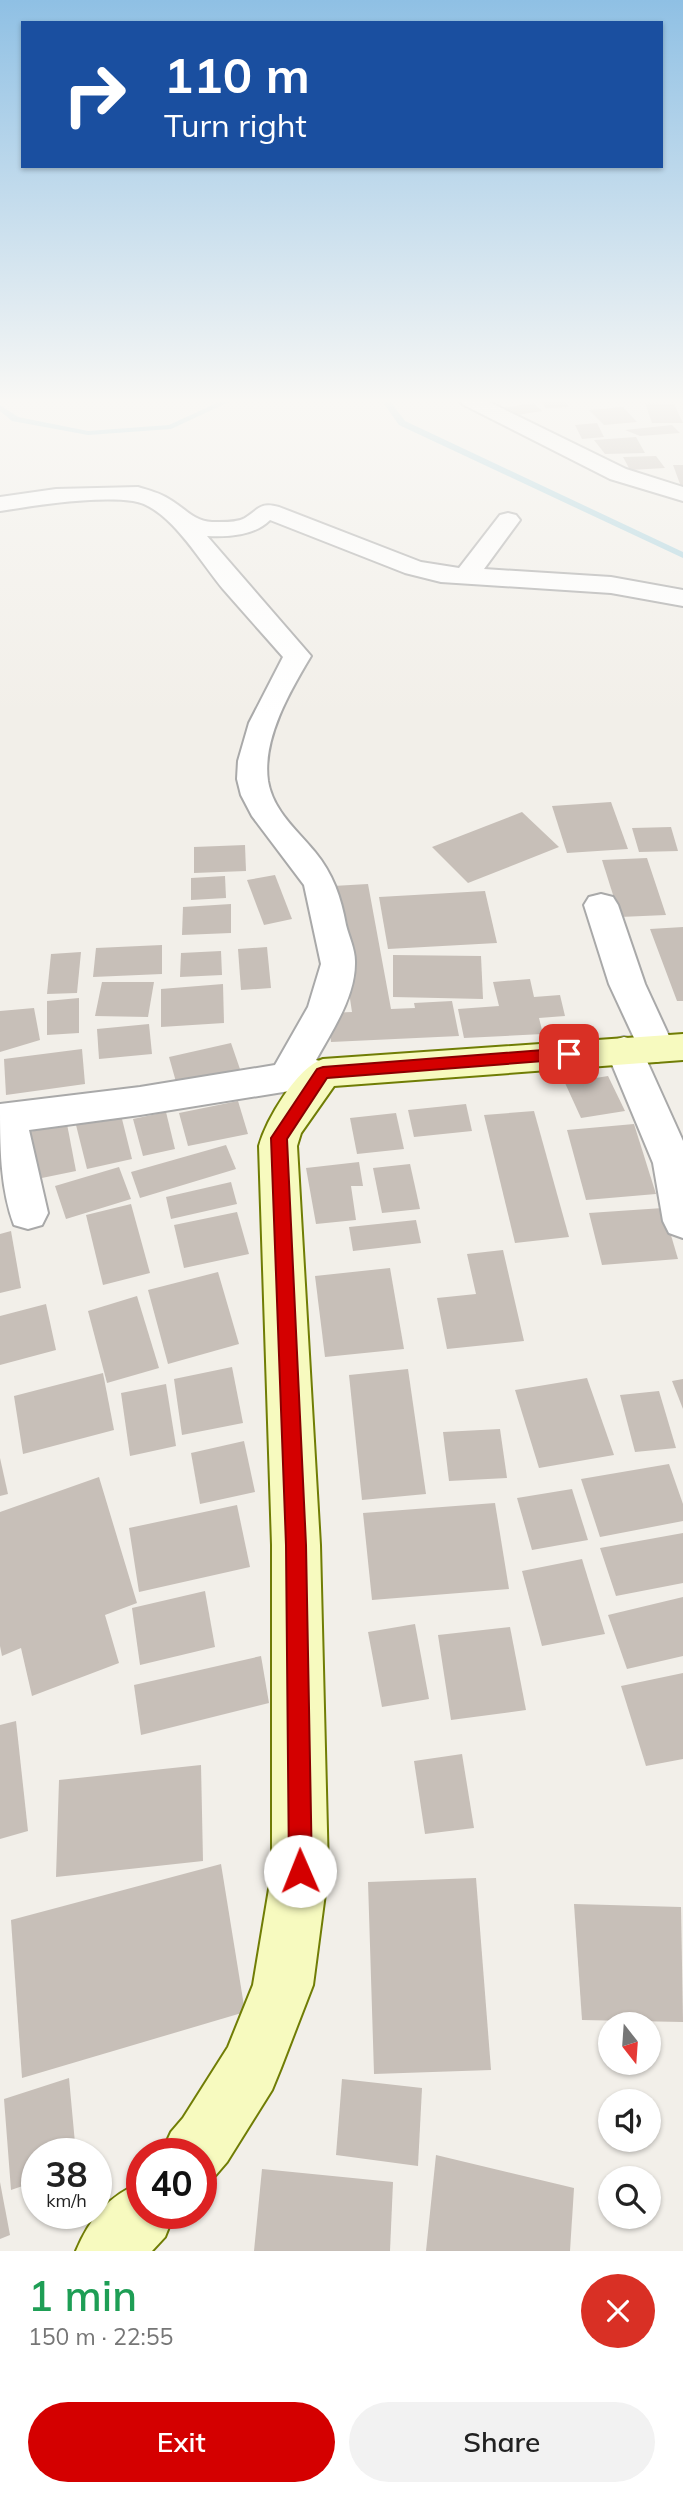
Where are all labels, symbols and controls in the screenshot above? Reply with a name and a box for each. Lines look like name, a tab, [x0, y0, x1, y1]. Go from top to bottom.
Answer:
text: 110 m	[164, 44, 310, 105]
icon: right	[49, 49, 140, 140]
text: Turn right	[164, 105, 307, 145]
pin	[539, 1024, 599, 1084]
icon: arrive	[550, 1035, 588, 1073]
position arrow	[263, 1834, 337, 1908]
north arrow	[598, 2012, 662, 2076]
map controls	[598, 2012, 661, 2229]
button: sound	[598, 2089, 661, 2152]
speed limit sign: 40	[126, 2138, 217, 2229]
text: 38	[45, 2152, 88, 2196]
button: search	[598, 2166, 661, 2229]
text: km/h	[46, 2189, 87, 2212]
text: 1 min	[28, 2269, 137, 2322]
button: close	[581, 2274, 655, 2348]
text: 150 m · 22:55	[28, 2322, 173, 2351]
button: Exit	[28, 2402, 335, 2482]
button: Share	[349, 2402, 655, 2482]

